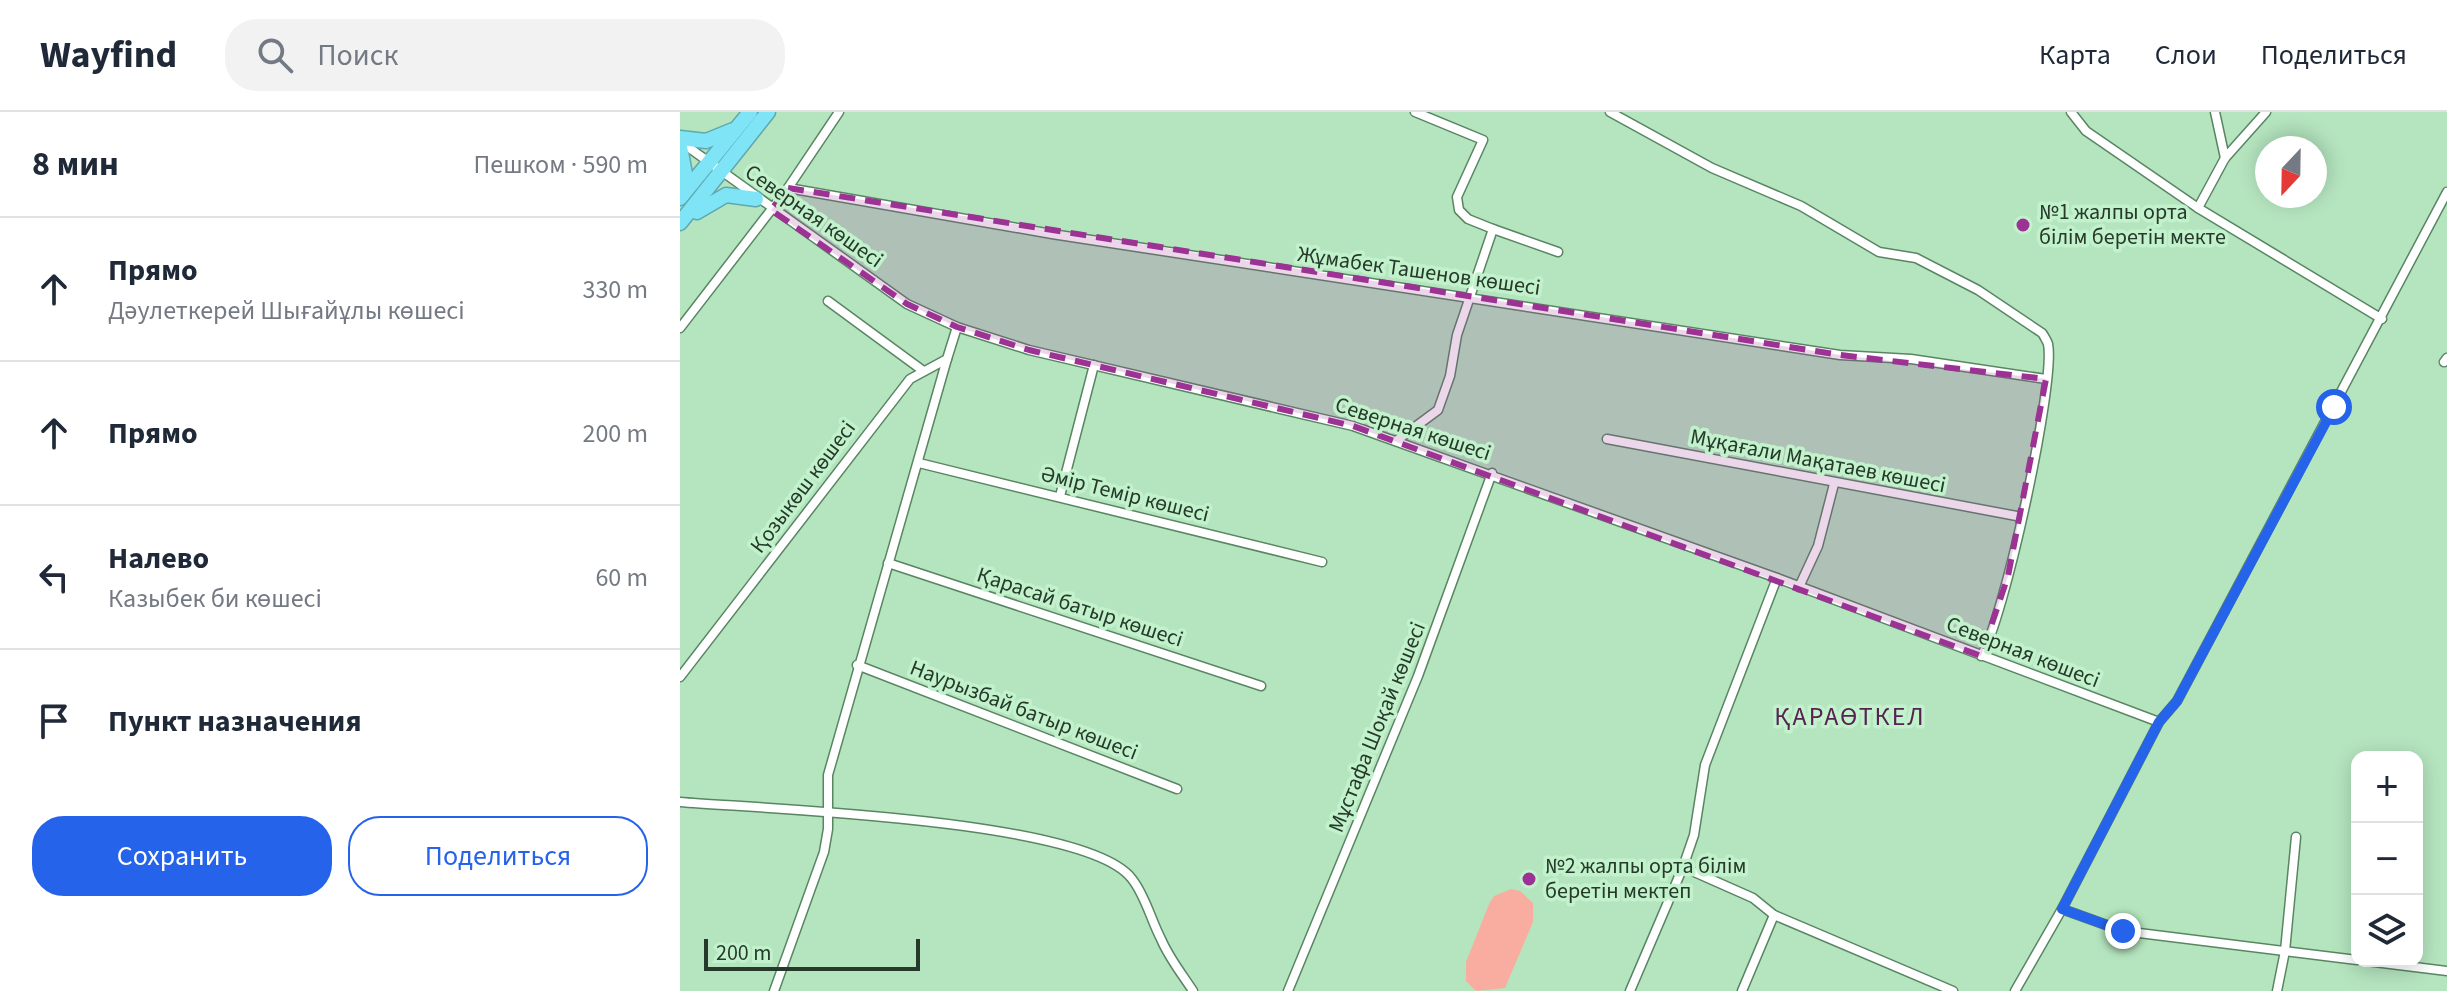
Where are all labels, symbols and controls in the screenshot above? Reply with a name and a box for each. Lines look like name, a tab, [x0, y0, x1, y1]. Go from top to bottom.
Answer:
search box	[225, 19, 785, 91]
text: Wayfind	[40, 28, 177, 82]
icon: search	[253, 33, 297, 77]
text: Поиск	[317, 34, 398, 77]
text: Карта	[2039, 35, 2111, 75]
text: Слои	[2155, 35, 2217, 75]
text: Поделиться	[2261, 35, 2407, 75]
north arrow	[2255, 136, 2327, 208]
text: 8 мин	[32, 140, 119, 189]
text: Пешком · 590 m	[473, 146, 648, 183]
street label: Северная көшесі	[738, 156, 890, 276]
place label: №1 жалпы орта білім беретін мекте	[2039, 196, 2226, 253]
marker: №1 жалпы орта білім беретін мекте	[2014, 216, 2032, 234]
street label: Жұмабек Ташенов көшесі	[1295, 238, 1543, 304]
text: Прямо	[108, 249, 198, 292]
icon: ahead	[32, 267, 76, 311]
text: 330 m	[582, 271, 648, 308]
text: Дәулеткерей Шығайұлы көшесі	[108, 292, 465, 329]
street label: Северная көшесі	[1331, 389, 1495, 469]
route start	[2316, 389, 2352, 425]
icon: ahead	[32, 411, 76, 455]
text: Прямо	[108, 412, 198, 455]
street label: Қозыкөш көшесі	[742, 414, 864, 560]
text: 200 m	[582, 415, 648, 452]
street label: Мұқағали Мақатаев көшесі	[1688, 421, 1948, 501]
street label: Әмір Темір көшесі	[1037, 458, 1213, 530]
text: Налево	[108, 537, 209, 580]
icon: left	[32, 555, 76, 599]
text: 60 m	[595, 559, 648, 596]
street label: Қарасай батыр көшесі	[973, 559, 1187, 655]
text: Казыбек би көшесі	[108, 580, 322, 617]
street label: Северная көшесі	[1942, 608, 2104, 696]
street label: Мұстафа Шоқай көшесі	[1320, 617, 1434, 837]
street label: Наурызбай батыр көшесі	[905, 652, 1143, 768]
district label: ҚАРАӨТКЕЛ	[1774, 698, 1926, 735]
icon: arrive	[32, 699, 76, 743]
text: Пункт назначения	[108, 700, 362, 743]
map controls	[2351, 751, 2423, 967]
button: +	[2351, 751, 2423, 823]
button: Сохранить	[32, 816, 332, 896]
button: Поделиться	[348, 816, 648, 896]
button: −	[2351, 823, 2423, 895]
place label: №2 жалпы орта білім беретін мектеп	[1545, 850, 1746, 907]
marker: №2 жалпы орта білім беретін мектеп	[1520, 870, 1538, 888]
button: layers	[2351, 895, 2423, 967]
route end	[2105, 913, 2141, 949]
scale bar	[704, 935, 920, 971]
text: 200 m	[716, 937, 771, 969]

